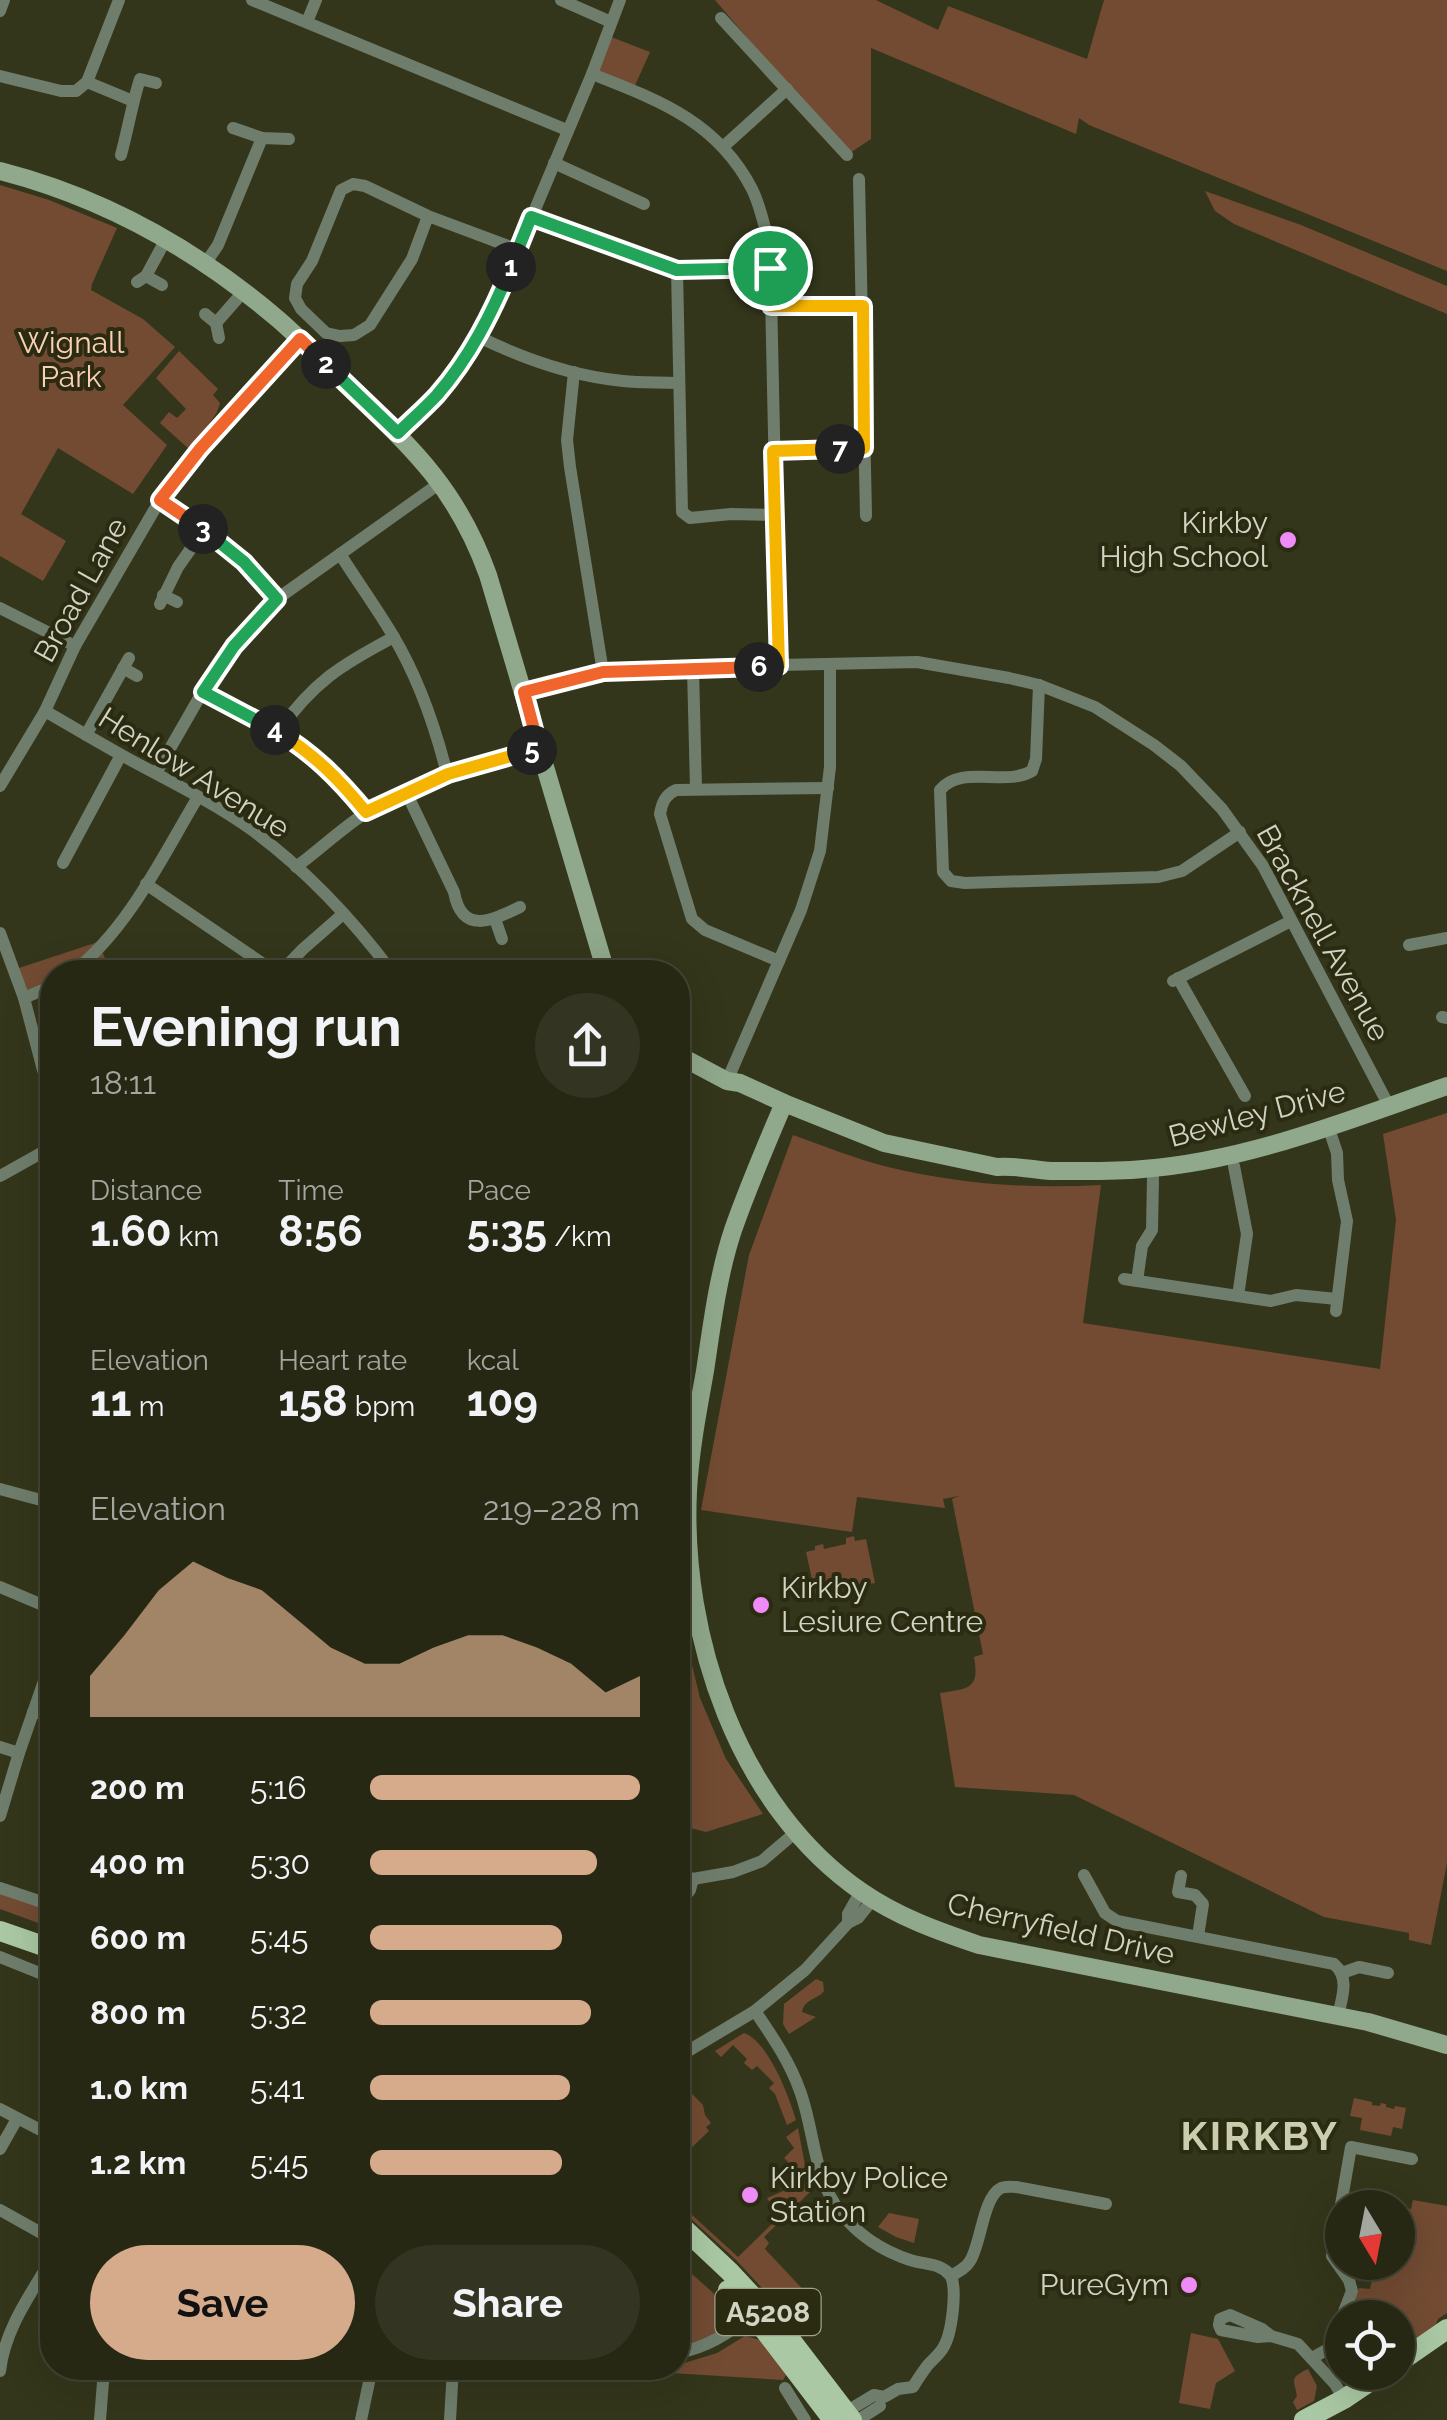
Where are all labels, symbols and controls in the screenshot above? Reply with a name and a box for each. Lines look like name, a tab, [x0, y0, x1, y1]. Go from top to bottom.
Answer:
pin	[728, 226, 813, 311]
icon: arrive	[743, 241, 798, 296]
pin: 1	[486, 242, 536, 292]
text: 1	[504, 250, 518, 283]
park label: Wignall Park	[18, 325, 125, 394]
pin: 2	[301, 339, 351, 389]
text: 2	[318, 347, 334, 380]
pin: 7	[815, 424, 865, 474]
text: 7	[832, 432, 848, 465]
pin: 3	[178, 504, 228, 554]
place label: Kirkby High School	[1100, 505, 1269, 574]
street label: Broad Lane	[27, 512, 135, 668]
text: 3	[195, 512, 211, 545]
marker: Kirkby High School	[1277, 529, 1299, 551]
pin: 6	[734, 642, 784, 692]
text: 6	[751, 650, 768, 683]
street label: Henlow Avenue	[93, 700, 296, 845]
pin: 4	[250, 705, 300, 755]
text: 4	[267, 713, 283, 746]
pin: 5	[507, 725, 557, 775]
text: 5	[524, 733, 540, 766]
street label: Bracknell Avenue	[1250, 819, 1397, 1047]
button: share	[535, 993, 640, 1098]
text: Evening run	[90, 994, 402, 1059]
text: 18:11	[90, 1064, 156, 1101]
street label: Bewley Drive	[1165, 1073, 1349, 1154]
text: Distance	[90, 1174, 202, 1207]
text: Time	[278, 1174, 344, 1207]
text: Pace	[467, 1174, 531, 1207]
text: 1.60	[90, 1207, 171, 1256]
text: 8:56	[278, 1207, 363, 1256]
text: 5:35	[467, 1207, 547, 1256]
text: km	[171, 1220, 219, 1253]
text: /km	[547, 1220, 612, 1253]
text: Elevation	[90, 1344, 209, 1377]
text: Heart rate	[278, 1344, 407, 1377]
text: kcal	[467, 1344, 519, 1377]
text: 11	[90, 1377, 132, 1426]
text: 158	[278, 1377, 348, 1426]
text: 109	[467, 1377, 538, 1426]
text: m	[132, 1390, 164, 1423]
text: bpm	[348, 1390, 415, 1423]
text: Elevation	[90, 1490, 226, 1527]
text: 219–228 m	[483, 1490, 640, 1527]
place label: Kirkby Lesiure Centre	[781, 1570, 983, 1639]
marker: Kirkby Lesiure Centre	[750, 1594, 772, 1616]
text: 200 m	[90, 1769, 185, 1806]
text: 5:16	[250, 1769, 306, 1806]
text: 400 m	[90, 1844, 185, 1881]
text: 5:30	[250, 1844, 310, 1881]
street label: Cherryfield Drive	[944, 1885, 1178, 1972]
text: 600 m	[90, 1919, 186, 1956]
text: 5:45	[250, 1919, 308, 1956]
text: 800 m	[90, 1994, 186, 2031]
text: 5:32	[250, 1994, 307, 2031]
text: 1.0 km	[90, 2069, 188, 2106]
text: 5:41	[250, 2069, 305, 2106]
district label: KIRKBY	[1181, 2112, 1339, 2159]
text: 1.2 km	[90, 2144, 186, 2181]
text: 5:45	[250, 2144, 308, 2181]
place label: Kirkby Police Station	[770, 2160, 948, 2229]
marker: Kirkby Police Station	[739, 2184, 761, 2206]
north arrow	[1325, 2190, 1415, 2280]
map controls	[1325, 2190, 1415, 2390]
button: Save	[90, 2245, 355, 2360]
button: Share	[375, 2245, 640, 2360]
place label: PureGym	[1040, 2267, 1169, 2302]
marker: PureGym	[1178, 2274, 1200, 2296]
road number: A5208	[716, 2289, 820, 2335]
button: locate	[1325, 2300, 1415, 2390]

